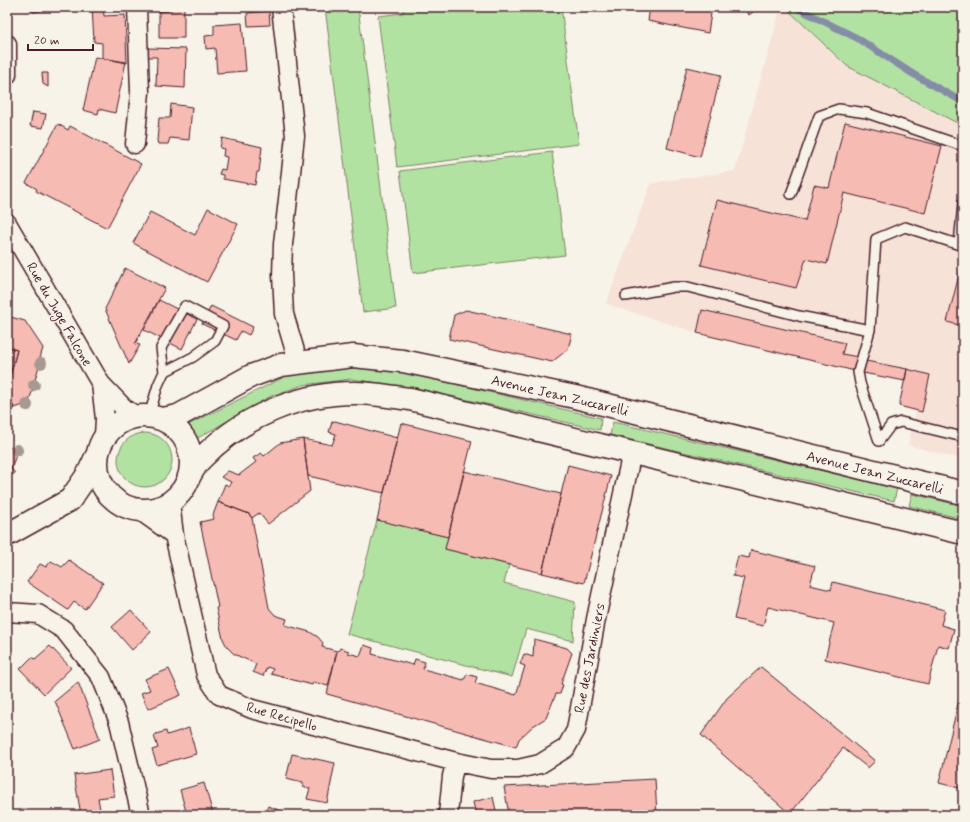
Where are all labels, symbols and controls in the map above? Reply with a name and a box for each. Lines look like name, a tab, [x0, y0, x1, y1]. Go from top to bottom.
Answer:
scale bar	[28, 26, 93, 52]
text: 20 m	[34, 33, 60, 49]
street label: Rue du Juge Falcone	[21, 259, 96, 370]
street label: Avenue Jean Zuccarelli	[489, 371, 630, 421]
street label: Avenue Jean Zuccarelli	[804, 447, 945, 499]
street label: Rue des Jardiniers	[570, 602, 609, 715]
street label: Rue Recipello	[244, 698, 319, 736]

